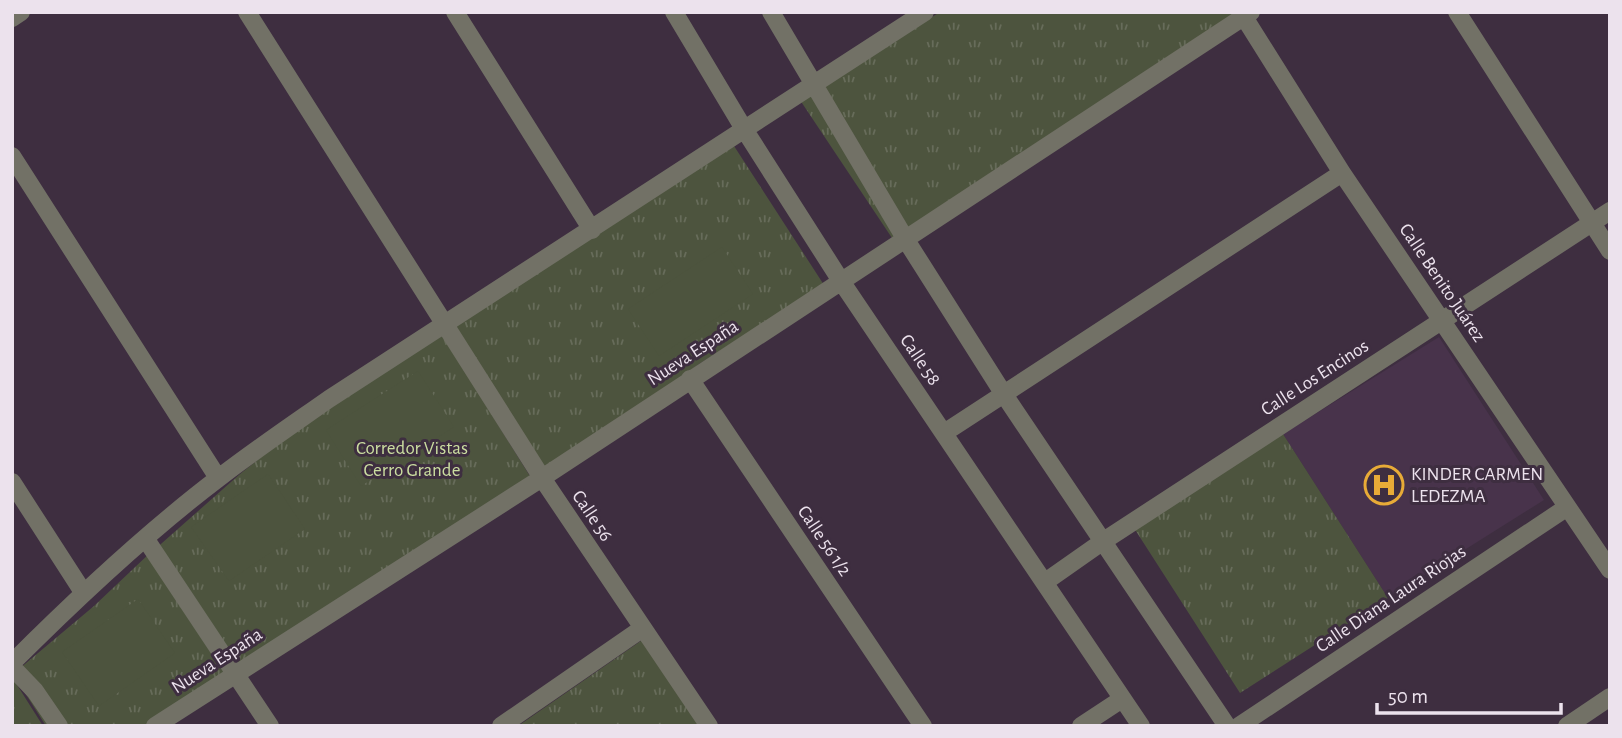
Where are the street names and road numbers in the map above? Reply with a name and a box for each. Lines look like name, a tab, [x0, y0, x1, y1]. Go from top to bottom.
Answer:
street label: Calle Benito Juárez	[1396, 220, 1489, 346]
street label: Nueva España	[644, 317, 742, 389]
street label: Calle 58	[896, 331, 944, 389]
street label: Calle Los Encinos	[1258, 336, 1372, 420]
street label: Calle 56	[568, 487, 616, 545]
street label: Calle 56 1/2	[794, 502, 855, 580]
street label: Calle Diana Laura Riojas	[1313, 542, 1469, 656]
street label: Nueva España	[168, 625, 266, 697]

